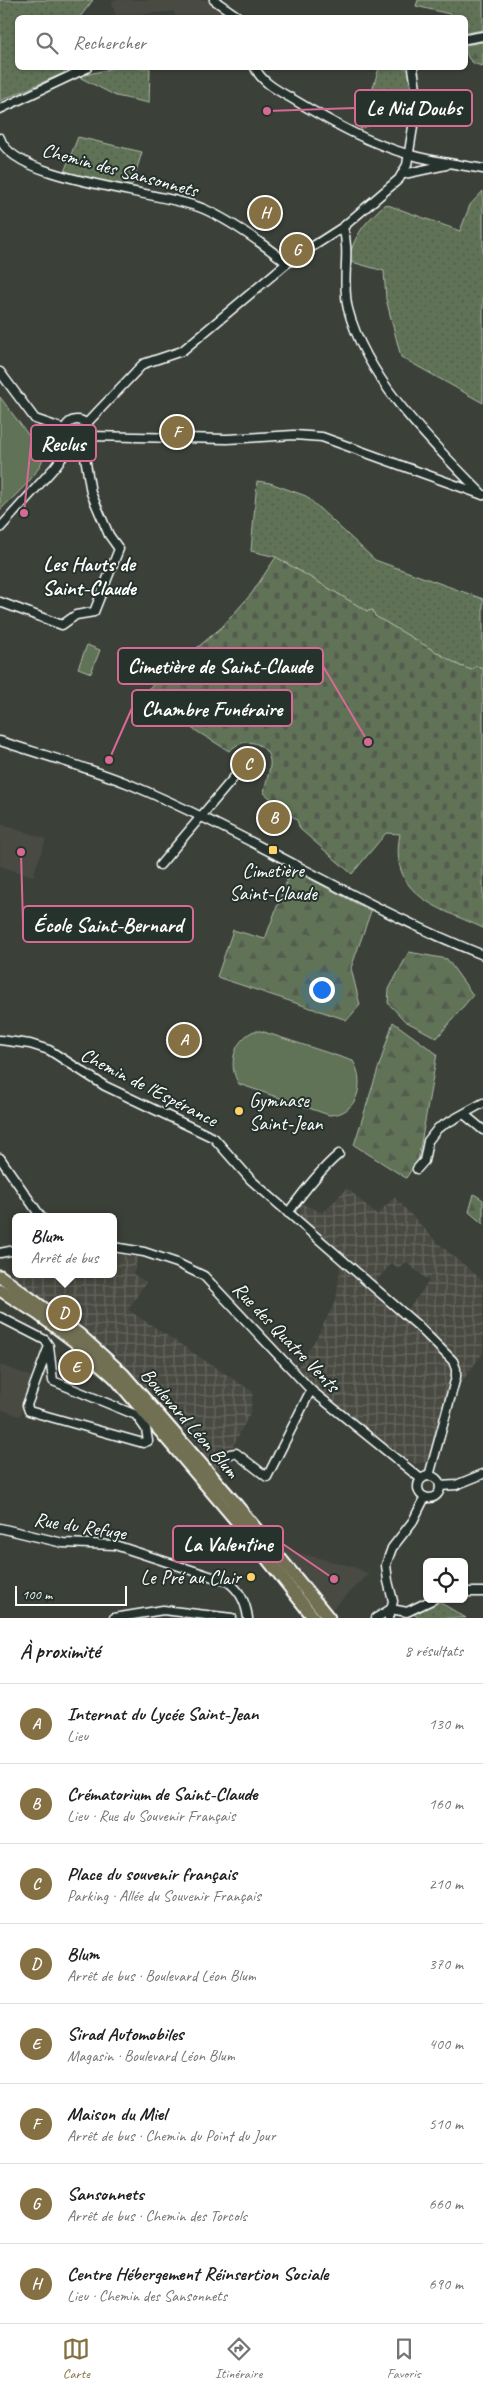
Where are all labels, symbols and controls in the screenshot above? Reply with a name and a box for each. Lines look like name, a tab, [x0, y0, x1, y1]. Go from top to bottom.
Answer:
search box	[15, 15, 468, 70]
icon: search	[33, 29, 61, 57]
text: Rechercher	[73, 31, 146, 55]
callout: Le Nid Doubs	[355, 90, 472, 126]
text: Le Nid Doubs	[366, 95, 464, 121]
street label: Chemin des Sansonnets	[39, 137, 203, 203]
pin: H	[249, 194, 281, 232]
pin: G	[281, 231, 313, 269]
pin: F	[161, 413, 193, 451]
callout: Reclus	[31, 425, 96, 461]
text: Reclus	[41, 431, 88, 457]
district label: Les Hauts de Saint-Claude	[42, 551, 138, 601]
callout: Cimetière de Saint-Claude	[118, 648, 323, 684]
text: Cimetière de Saint-Claude	[128, 653, 314, 679]
callout: Chambre Funéraire	[132, 690, 292, 726]
text: Chambre Funéraire	[142, 696, 284, 722]
pin: C	[232, 745, 264, 783]
pin: B	[258, 799, 290, 837]
marker: Cimetière Saint-Claude	[267, 844, 279, 856]
place label: Cimetière Saint-Claude	[229, 858, 318, 906]
callout: École Saint-Bernard	[23, 906, 193, 942]
text: École Saint-Bernard	[33, 912, 186, 938]
your location	[309, 977, 335, 1003]
pin: A	[168, 1021, 200, 1059]
street label: Chemin de l'Espérance	[76, 1042, 223, 1133]
place label: Gymnase Saint-Jean	[249, 1088, 324, 1136]
marker: Gymnase Saint-Jean	[233, 1105, 245, 1117]
popup	[12, 1213, 117, 1278]
text: Blum	[31, 1224, 63, 1248]
text: Arrêt de bus	[31, 1248, 98, 1268]
street label: Rue des Quatre Vents	[227, 1277, 346, 1399]
pin: D	[48, 1294, 80, 1332]
pin: E	[60, 1348, 92, 1386]
street label: Boulevard Léon Blum	[135, 1363, 245, 1484]
street label: Rue du Refuge	[32, 1506, 129, 1546]
callout: La Valentine	[173, 1526, 283, 1562]
text: La Valentine	[183, 1531, 275, 1557]
map controls	[423, 1558, 468, 1603]
button: locate	[423, 1558, 468, 1603]
place label: Le Pré au Clair	[141, 1565, 243, 1590]
marker: Le Pré au Clair	[245, 1571, 257, 1583]
scale bar	[15, 1583, 128, 1606]
text: 100 m	[22, 1586, 52, 1603]
text: À proximité	[20, 1638, 100, 1664]
text: 8 résultats	[404, 1641, 463, 1661]
text: Internat du Lycée Saint-Jean	[67, 1702, 258, 1726]
text: A	[32, 1714, 40, 1734]
text: 130 m	[429, 1714, 463, 1734]
text: Lieu	[67, 1726, 88, 1746]
text: Crématorium de Saint-Claude	[67, 1782, 257, 1806]
text: B	[32, 1794, 40, 1814]
text: 160 m	[429, 1794, 463, 1814]
text: Lieu · Rue du Souvenir Français	[67, 1806, 235, 1826]
text: Place du souvenir français	[67, 1862, 237, 1886]
text: C	[32, 1874, 40, 1894]
text: 210 m	[429, 1874, 463, 1894]
text: Parking · Allée du Souvenir Français	[67, 1886, 261, 1906]
text: Blum	[67, 1942, 99, 1966]
text: D	[31, 1954, 41, 1974]
text: 370 m	[429, 1954, 463, 1974]
text: Arrêt de bus · Boulevard Léon Blum	[67, 1966, 256, 1986]
text: Sirad Automobiles	[67, 2022, 184, 2046]
text: E	[32, 2034, 40, 2054]
text: 400 m	[429, 2034, 463, 2054]
text: Magasin · Boulevard Léon Blum	[67, 2046, 235, 2066]
text: Maison du Miel	[67, 2102, 166, 2126]
text: F	[32, 2114, 40, 2134]
text: 510 m	[429, 2114, 463, 2134]
text: Arrêt de bus · Chemin du Point du Jour	[67, 2126, 275, 2146]
text: Sansonnets	[67, 2182, 144, 2206]
text: G	[32, 2194, 40, 2214]
text: 660 m	[429, 2194, 463, 2214]
text: Arrêt de bus · Chemin des Torcols	[67, 2206, 247, 2226]
text: Centre Hébergement Réinsertion Sociale	[67, 2262, 328, 2286]
text: H	[31, 2274, 41, 2294]
text: 690 m	[429, 2274, 463, 2294]
text: Lieu · Chemin des Sansonnets	[67, 2286, 227, 2306]
tab: Carte	[62, 2335, 90, 2382]
tab: Itinéraire	[215, 2335, 262, 2382]
tab: Favoris	[387, 2335, 421, 2382]

